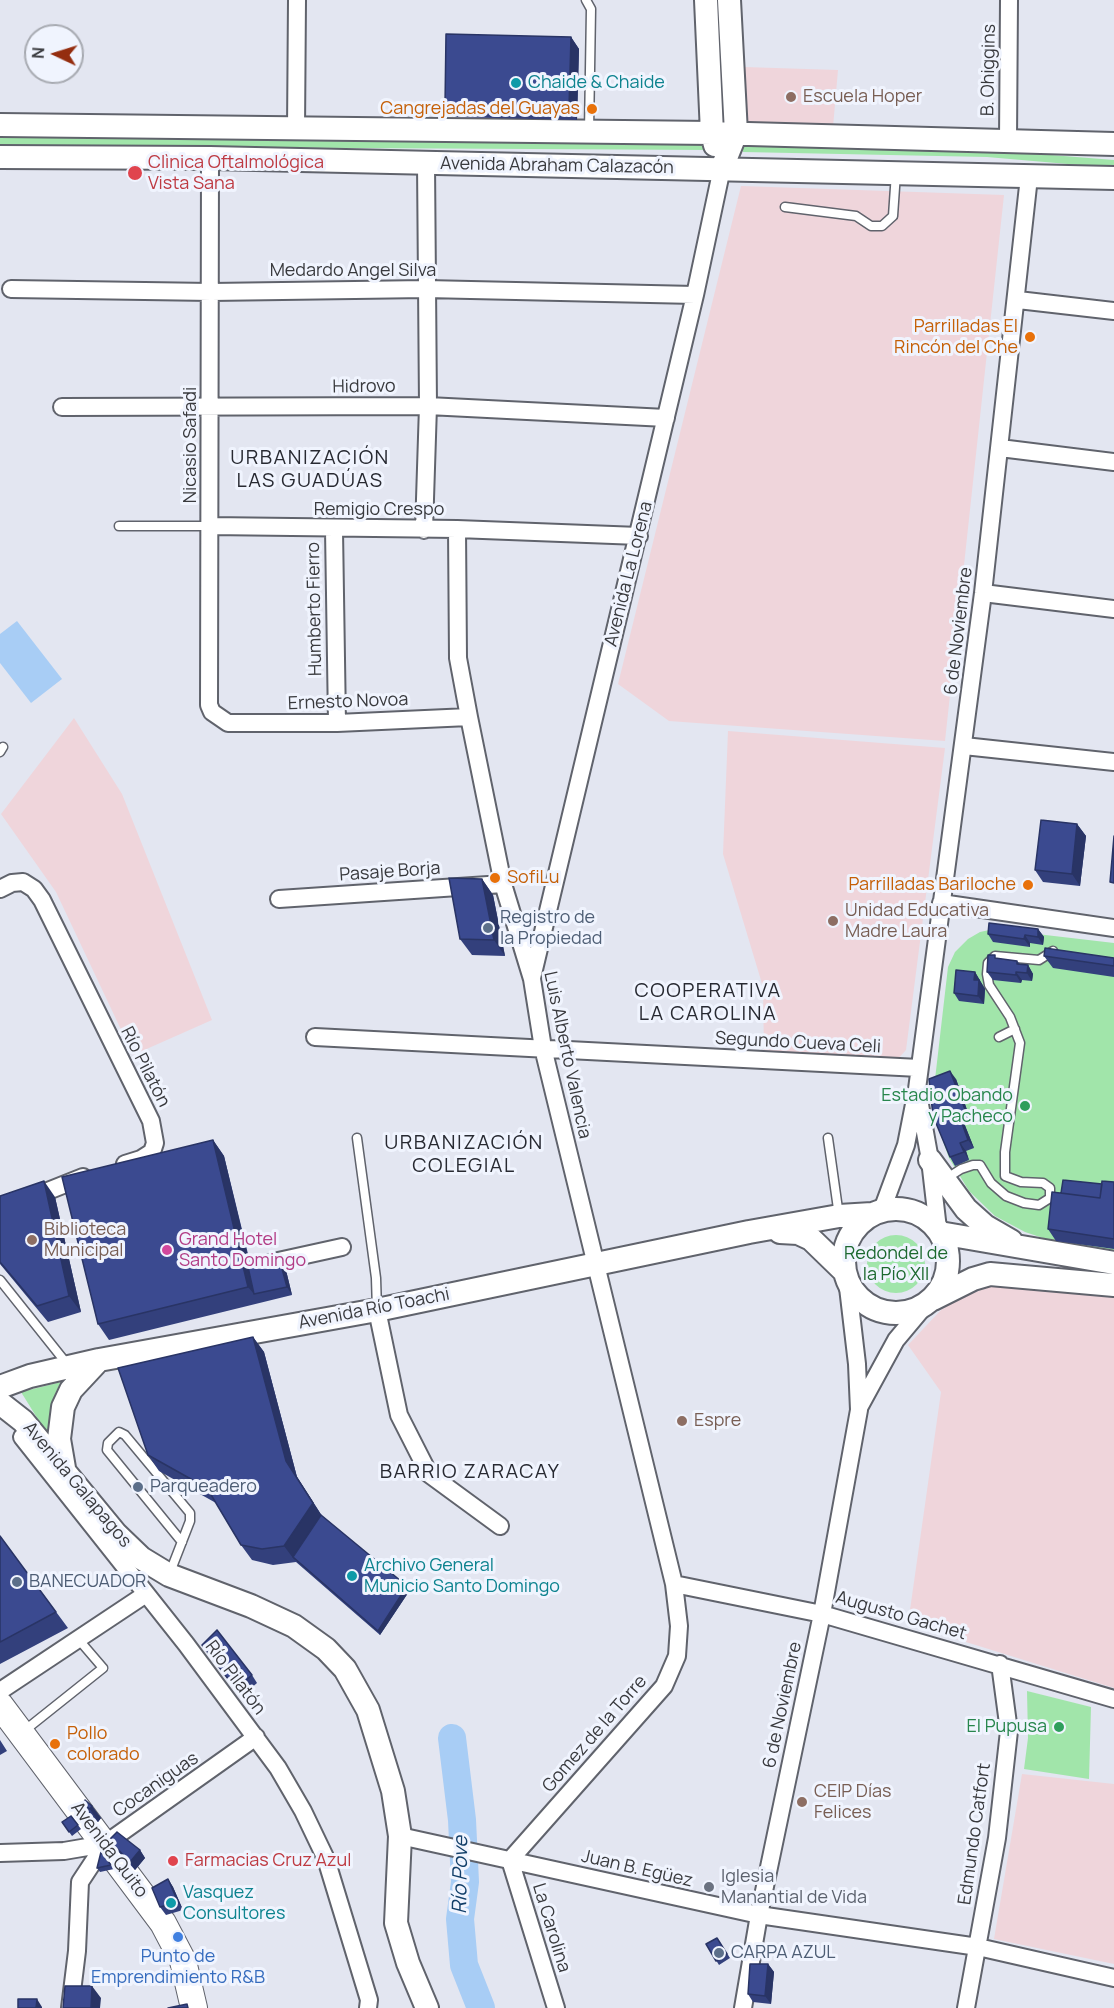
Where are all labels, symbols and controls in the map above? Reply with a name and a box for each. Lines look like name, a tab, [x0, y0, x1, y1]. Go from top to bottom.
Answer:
north arrow	[24, 24, 84, 84]
street label: B. Ohiggins	[977, 24, 1001, 116]
text: N	[27, 46, 49, 59]
place label: Chaide & Chaide	[528, 72, 665, 94]
marker: Chaide & Chaide	[509, 76, 523, 90]
place label: Escuela Hoper	[803, 86, 922, 108]
marker: Escuela Hoper	[784, 90, 798, 104]
place label: Cangrejadas del Guayas	[380, 98, 580, 120]
marker: Cangrejadas del Guayas	[585, 102, 599, 116]
place label: Clìnica Oftalmológica Vista Sana	[148, 152, 324, 195]
street label: Avenida Abraham Calazacón	[440, 153, 674, 179]
marker: Clìnica Oftalmológica Vista Sana	[126, 164, 144, 182]
street label: Medardo Angel Silva	[270, 260, 436, 282]
place label: Parrilladas El Rincón del Che	[894, 316, 1018, 358]
marker: Parrilladas El Rincón del Che	[1023, 330, 1037, 344]
street label: Hidrovo	[332, 376, 396, 398]
street label: Nicasio Safadi	[180, 387, 202, 503]
district label: URBANIZACIÓN LAS GUADÚAS	[230, 446, 390, 493]
street label: Remigio Crespo	[314, 499, 444, 521]
street label: Avenida La Lorena	[601, 499, 657, 649]
street label: Humberto Fierro	[303, 542, 327, 676]
street label: 6 de Noviembre	[940, 566, 978, 696]
street label: Ernesto Novoa	[287, 689, 409, 715]
street label: Pasaje Borja	[339, 858, 441, 886]
place label: SofiLu	[507, 867, 559, 889]
marker: SofiLu	[488, 871, 502, 885]
place label: Parrilladas Bariloche	[848, 874, 1016, 896]
marker: Parrilladas Bariloche	[1021, 878, 1035, 892]
place label: Unidad Educativa Madre Laura	[845, 900, 989, 942]
place label: Registro de la Propiedad	[500, 907, 602, 950]
marker: Unidad Educativa Madre Laura	[826, 914, 840, 928]
marker: Registro de la Propiedad	[481, 921, 495, 935]
street label: Luis Alberto Valencia	[539, 969, 595, 1141]
district label: COOPERATIVA LA CAROLINA	[634, 979, 782, 1026]
street label: Río Pilatón	[116, 1023, 174, 1111]
street label: Segundo Cueva Celi	[714, 1028, 882, 1058]
place label: Estadio Obando y Pacheco	[881, 1085, 1013, 1128]
marker: Estadio Obando y Pacheco	[1018, 1099, 1032, 1113]
district label: URBANIZACIÓN COLEGIAL	[384, 1131, 544, 1178]
place label: Biblioteca Municipal	[44, 1219, 126, 1262]
place label: Grand Hotel Santo Domingo	[179, 1229, 306, 1272]
marker: Biblioteca Municipal	[25, 1233, 39, 1247]
marker: Grand Hotel Santo Domingo	[160, 1243, 174, 1257]
park label: Redondel de la Pío XII	[844, 1243, 948, 1286]
street label: Avenida Río Toachi	[297, 1284, 451, 1334]
place label: Espre	[694, 1410, 741, 1432]
marker: Espre	[675, 1414, 689, 1428]
street label: Avenida Galapagos	[18, 1418, 136, 1552]
district label: BARRIO ZARACAY	[380, 1460, 560, 1484]
place label: Parqueadero	[150, 1476, 257, 1498]
marker: Parqueadero	[131, 1480, 145, 1494]
place label: Archivo General Municio Santo Domingo	[364, 1555, 560, 1598]
marker: Archivo General Municio Santo Domingo	[345, 1569, 359, 1583]
place label: BANECUADOR	[29, 1571, 146, 1593]
marker: BANECUADOR	[10, 1575, 24, 1589]
street label: Augusto Gachet	[833, 1587, 969, 1645]
street label: Río Pilatón	[200, 1637, 270, 1719]
street label: 6 de Noviembre	[759, 1640, 807, 1770]
street label: Gomez de la Torre	[538, 1671, 652, 1797]
place label: El Pupusa	[967, 1716, 1047, 1738]
marker: El Pupusa	[1052, 1720, 1066, 1734]
place label: Pollo colorado	[67, 1723, 140, 1766]
marker: Pollo colorado	[48, 1737, 62, 1751]
street label: Cocaniguas	[109, 1748, 203, 1822]
street label: Edmundo Catfort	[954, 1762, 996, 1906]
place label: CEIP Días Felices	[814, 1781, 892, 1824]
marker: CEIP Días Felices	[795, 1795, 809, 1809]
street label: Avenida Quito	[66, 1798, 152, 1902]
water label: Río Pove	[448, 1836, 474, 1914]
street label: Juan B. Egüez	[579, 1846, 695, 1892]
place label: Farmacias Cruz Azul	[185, 1850, 351, 1872]
marker: Farmacias Cruz Azul	[166, 1854, 180, 1868]
place label: Iglesia Manantial de Vida	[721, 1866, 867, 1908]
marker: Iglesia Manantial de Vida	[702, 1880, 716, 1894]
street label: La Carolina	[527, 1881, 575, 1975]
place label: Vasquez Consultores	[183, 1882, 285, 1924]
marker: Vasquez Consultores	[164, 1896, 178, 1910]
marker: Punto de Emprendimiento R&B	[171, 1930, 185, 1944]
place label: CARPA AZUL	[731, 1942, 836, 1964]
place label: Punto de Emprendimiento R&B	[91, 1946, 265, 1988]
marker: CARPA AZUL	[712, 1946, 726, 1960]

